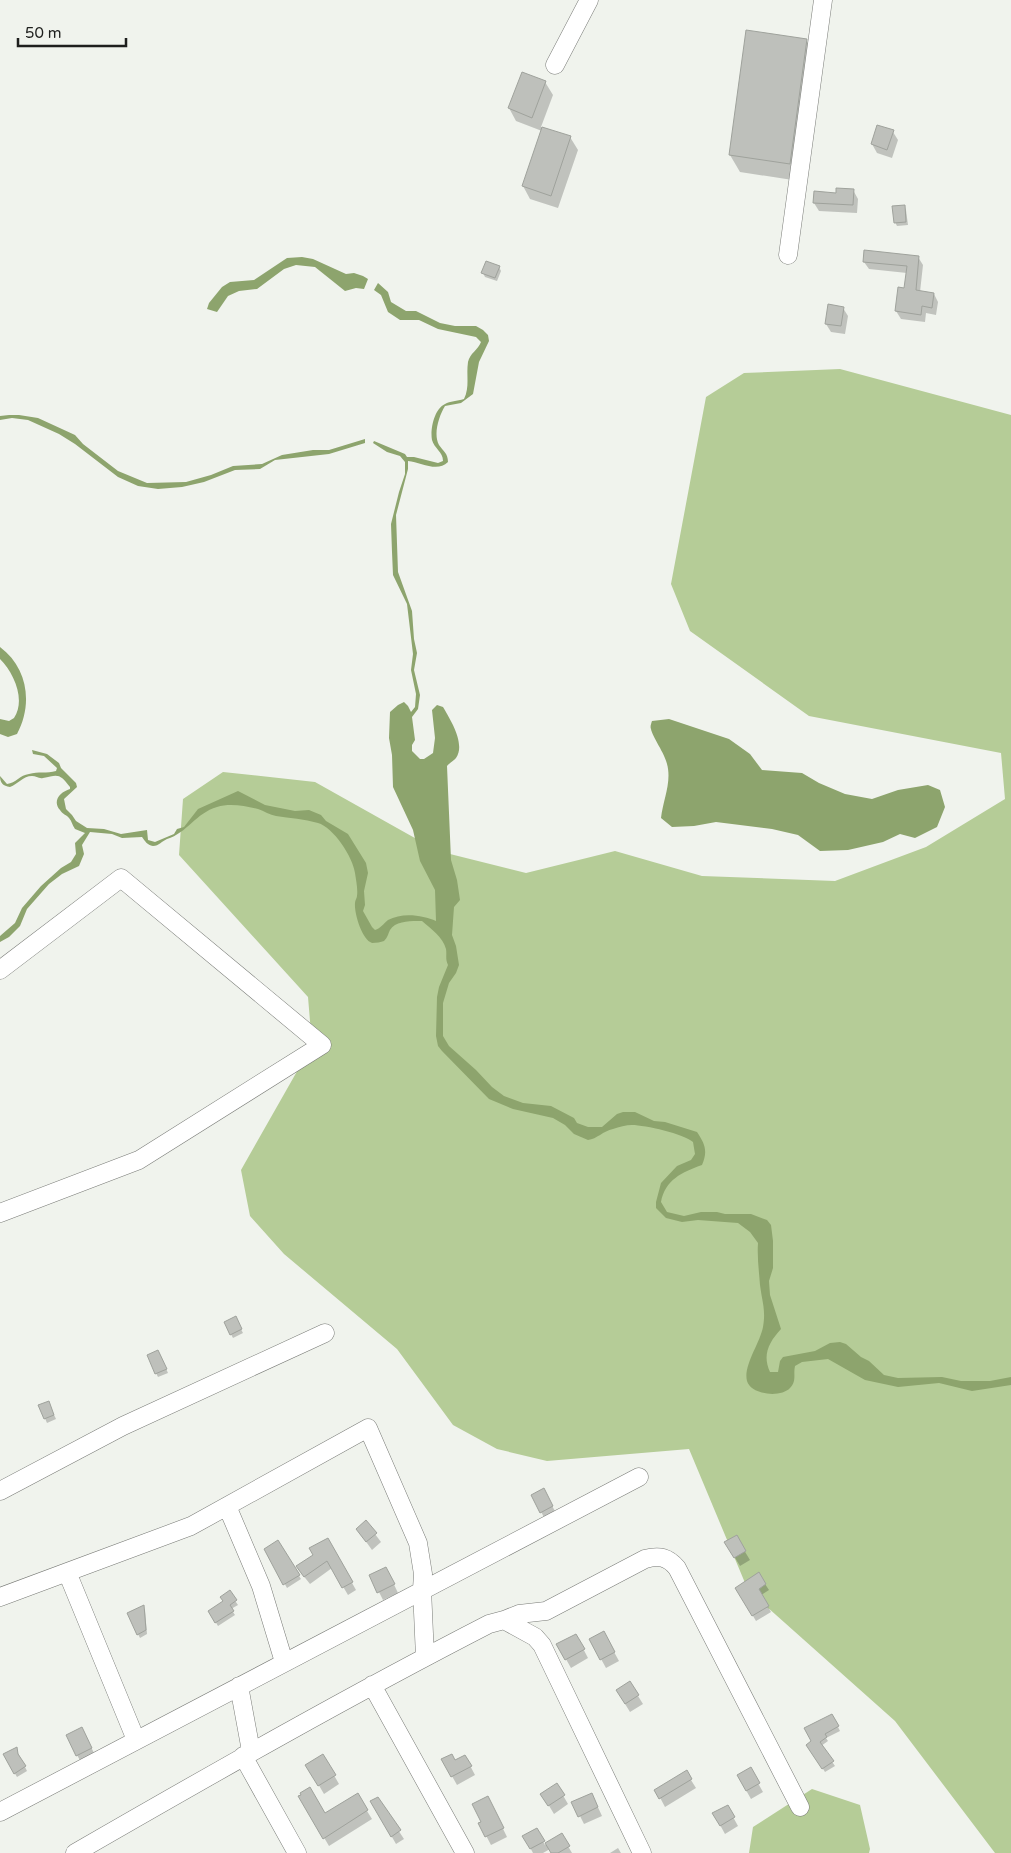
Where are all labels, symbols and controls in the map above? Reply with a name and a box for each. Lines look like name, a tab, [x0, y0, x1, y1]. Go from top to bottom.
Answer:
scale bar	[18, 15, 125, 47]
text: 50 m	[25, 24, 62, 42]

